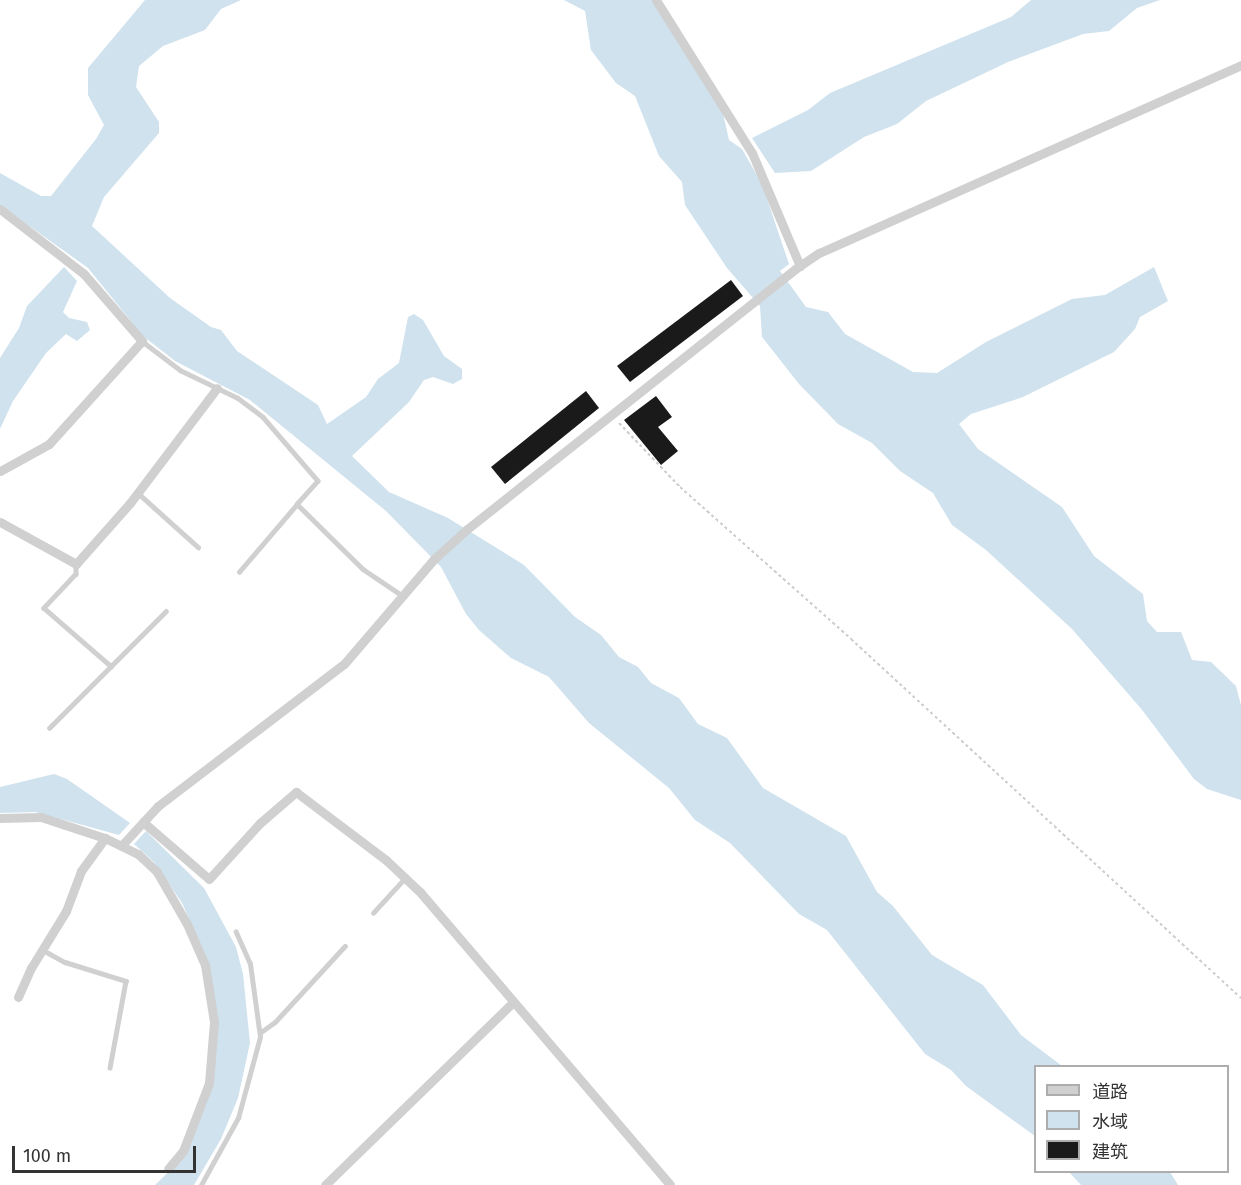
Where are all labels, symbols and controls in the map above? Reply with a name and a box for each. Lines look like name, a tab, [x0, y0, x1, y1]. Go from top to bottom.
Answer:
legend	[1034, 1065, 1229, 1173]
text: 道路	[1092, 1081, 1128, 1103]
text: 水域	[1092, 1111, 1128, 1133]
scale bar	[15, 1134, 200, 1172]
text: 建筑	[1092, 1141, 1128, 1163]
text: 100 m	[23, 1145, 71, 1167]

